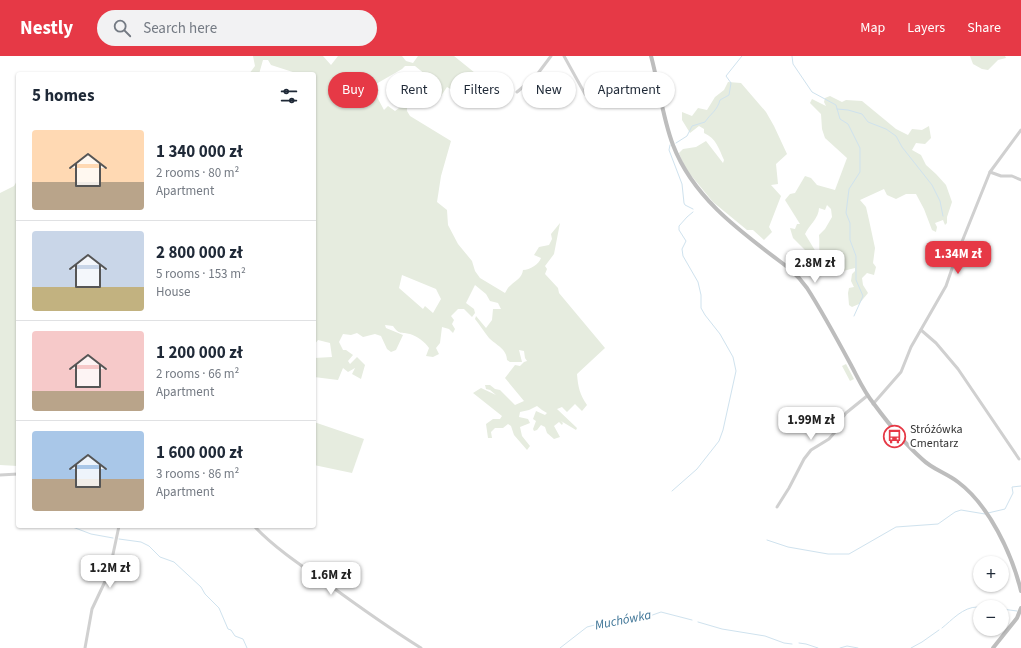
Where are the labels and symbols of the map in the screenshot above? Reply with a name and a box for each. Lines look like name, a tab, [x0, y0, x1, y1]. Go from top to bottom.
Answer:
pin: 1.34M zł	[917, 241, 999, 275]
pin: 2.8M zł	[778, 250, 852, 284]
pin: 1.99M zł	[770, 407, 852, 441]
place label: Stróżówka Cmentarz	[910, 421, 963, 452]
bus stop icon: Stróżówka Cmentarz	[881, 423, 907, 449]
pin: 1.2M zł	[73, 555, 147, 589]
pin: 1.6M zł	[294, 562, 368, 596]
water label: Muchówka	[593, 606, 653, 634]

